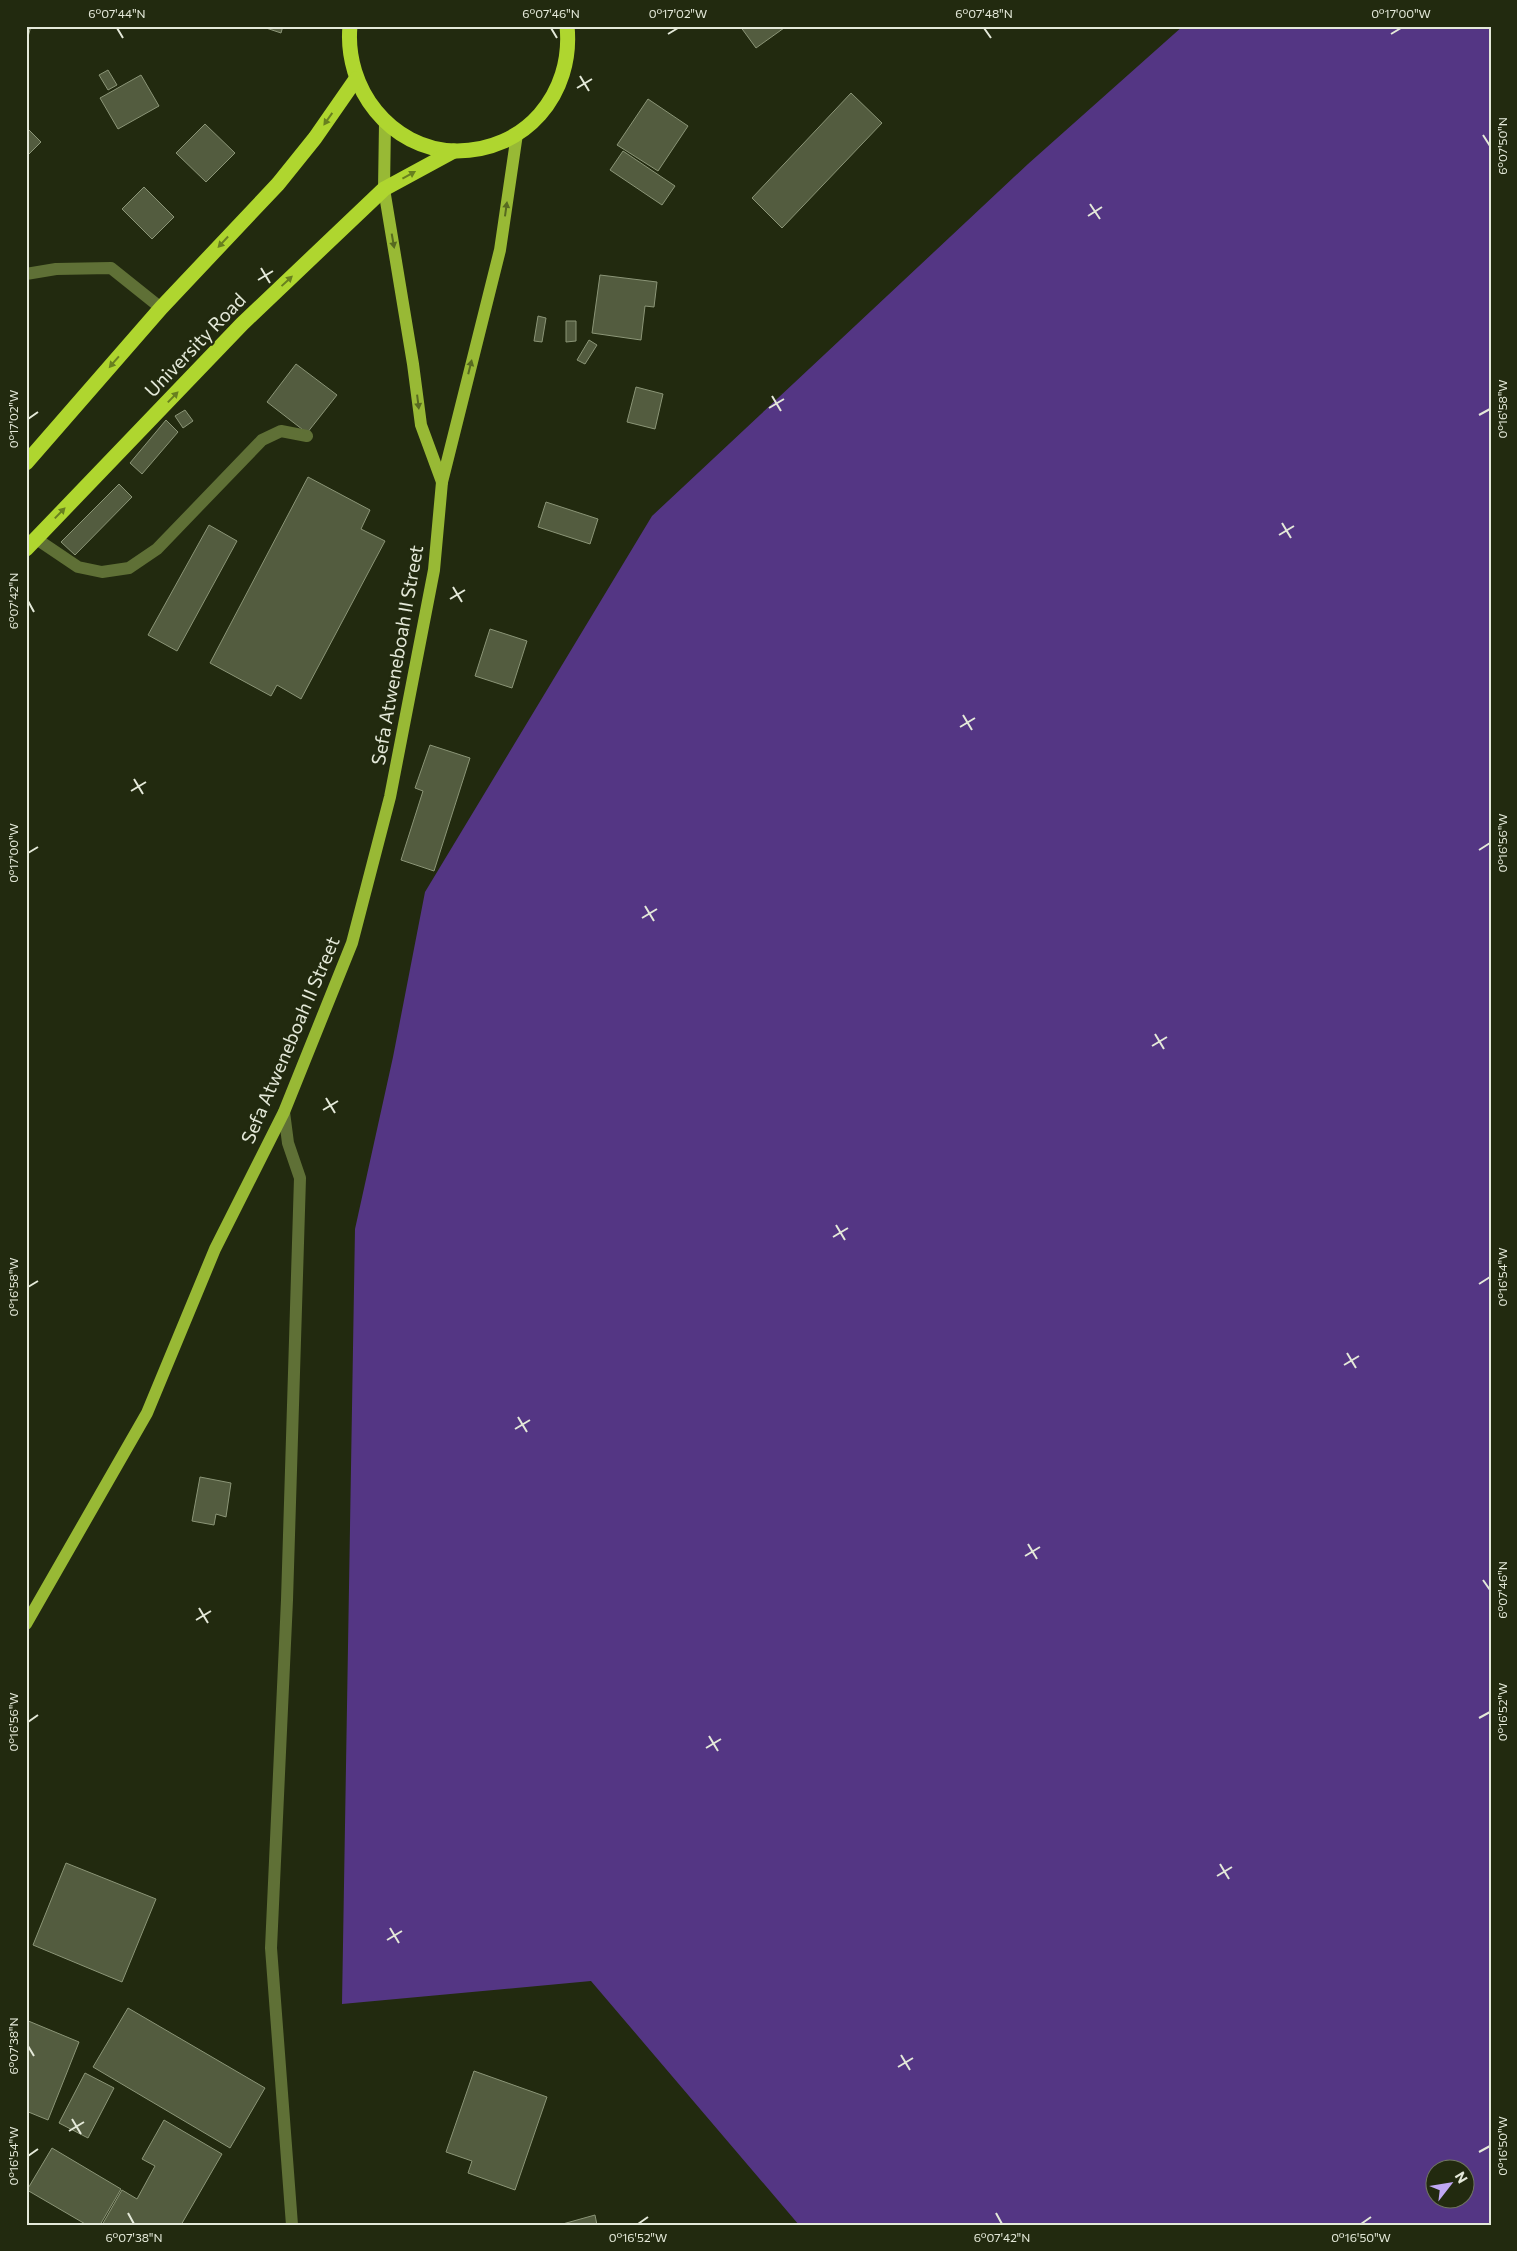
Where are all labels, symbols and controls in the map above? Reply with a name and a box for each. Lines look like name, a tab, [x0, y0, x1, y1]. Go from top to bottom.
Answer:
text: 6°07'44"N	[88, 6, 146, 20]
text: 6°07'46"N	[522, 6, 580, 20]
text: 0°17'02"W	[649, 6, 707, 20]
text: 6°07'48"N	[955, 6, 1013, 20]
text: 0°17'00"W	[1371, 6, 1431, 20]
one-way arrow	[323, 112, 333, 126]
text: 6°07'50"N	[1495, 117, 1509, 175]
one-way arrow	[402, 171, 416, 179]
one-way arrow	[502, 201, 510, 217]
one-way arrow	[389, 234, 397, 250]
one-way arrow	[217, 236, 229, 248]
one-way arrow	[281, 275, 293, 287]
street label: University Road	[139, 288, 250, 401]
one-way arrow	[108, 356, 119, 369]
one-way arrow	[466, 360, 474, 375]
text: 0°16'58"W	[1495, 379, 1509, 439]
text: 0°17'02"W	[6, 390, 20, 448]
one-way arrow	[167, 391, 179, 403]
one-way arrow	[414, 394, 422, 410]
one-way arrow	[53, 507, 65, 519]
street label: Sefa Atweneboah II Street	[366, 543, 427, 767]
text: 6°07'42"N	[6, 573, 20, 629]
text: 0°16'56"W	[1495, 813, 1509, 873]
text: 0°17'00"W	[6, 823, 20, 883]
street label: Sefa Atweneboah II Street	[235, 933, 344, 1147]
text: 0°16'54"W	[1495, 1247, 1509, 1307]
text: 0°16'58"W	[6, 1257, 20, 1317]
text: 6°07'46"N	[1495, 1561, 1509, 1619]
text: 0°16'52"W	[1495, 1683, 1509, 1741]
text: 0°16'56"W	[6, 1692, 20, 1752]
text: 6°07'38"N	[6, 2017, 20, 2075]
text: 0°16'50"W	[1495, 2116, 1509, 2176]
text: 0°16'54"W	[6, 2126, 20, 2186]
north arrow	[1424, 2158, 1474, 2208]
text: N	[1452, 2168, 1472, 2186]
text: 6°07'38"N	[105, 2230, 163, 2244]
text: 0°16'52"W	[609, 2230, 667, 2244]
text: 6°07'42"N	[974, 2230, 1030, 2244]
text: 0°16'50"W	[1331, 2230, 1391, 2244]

